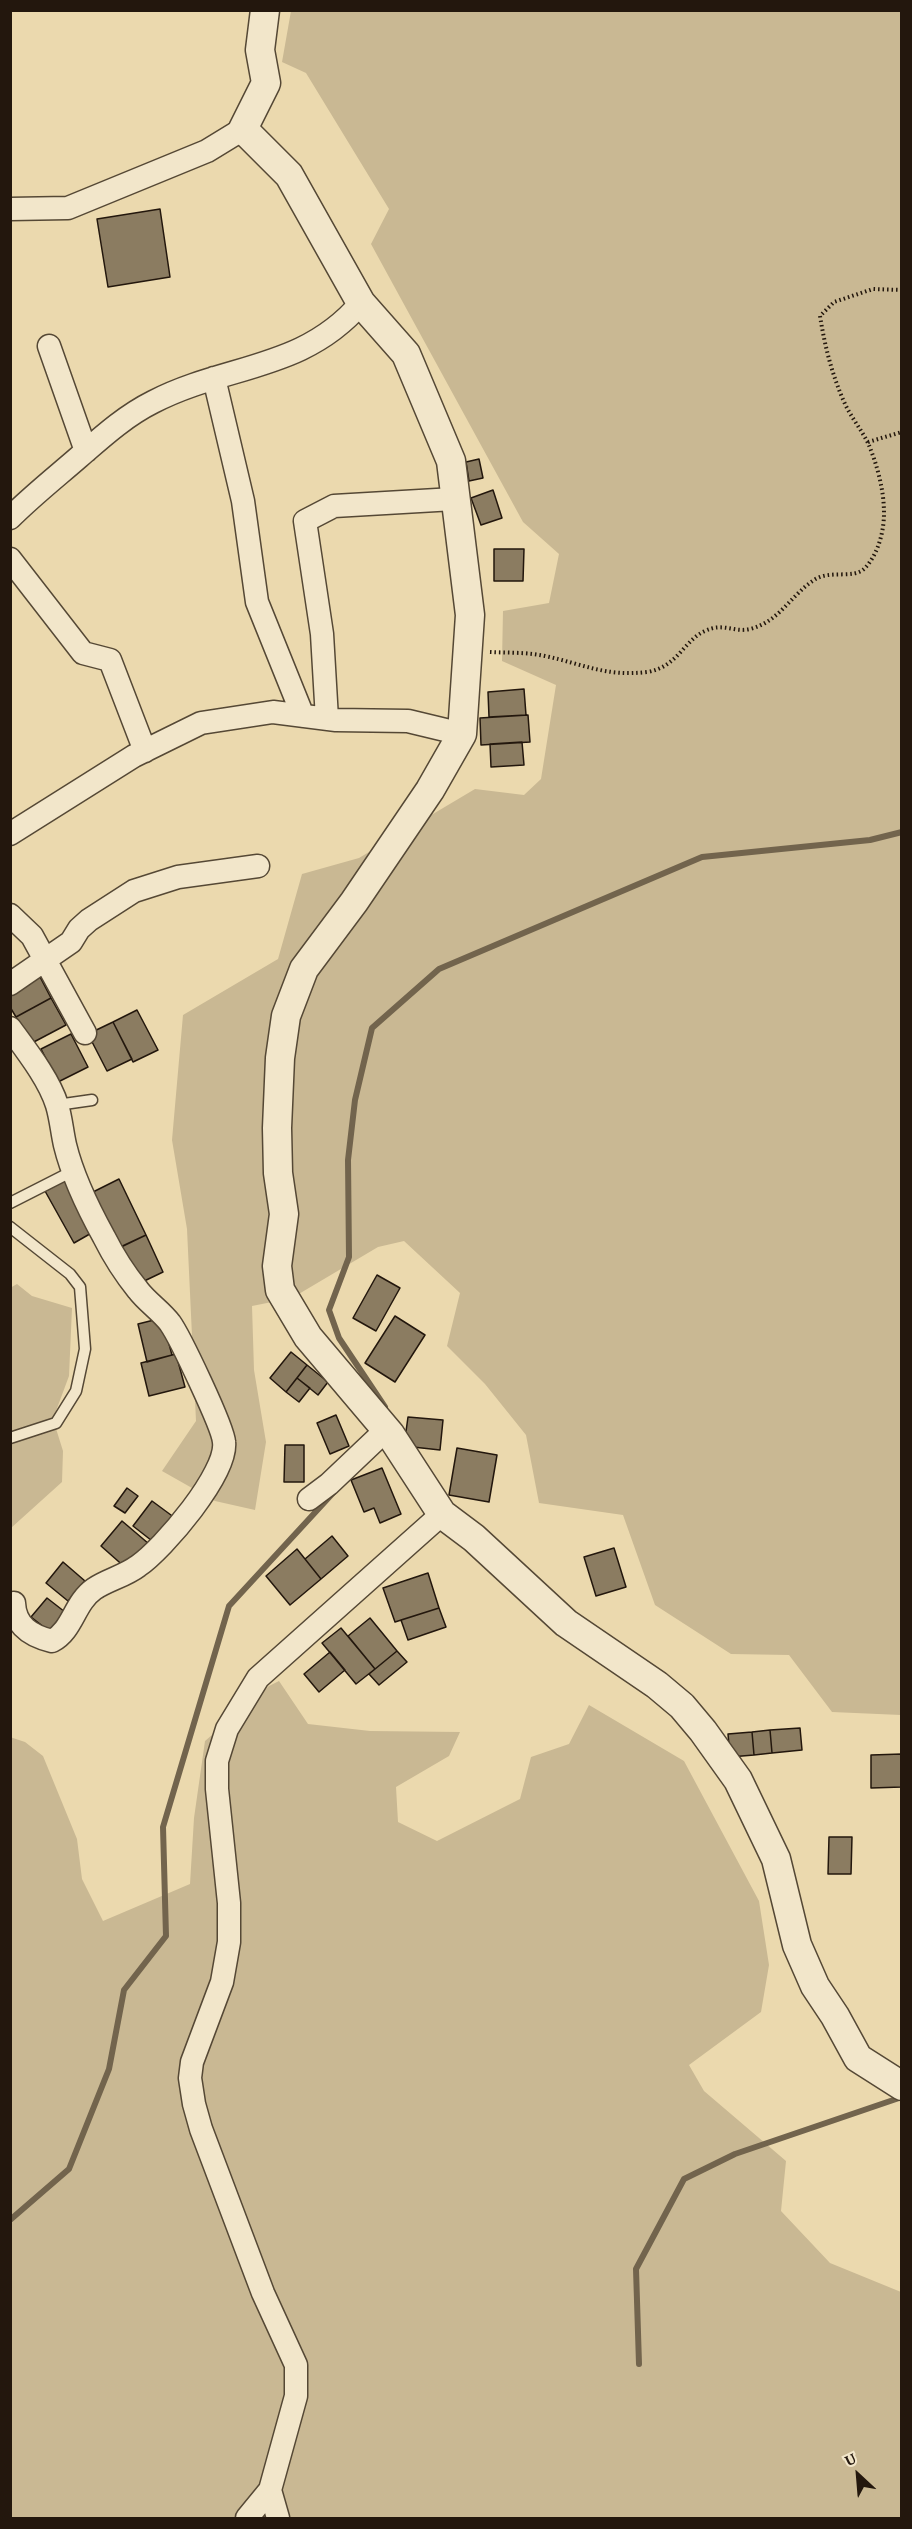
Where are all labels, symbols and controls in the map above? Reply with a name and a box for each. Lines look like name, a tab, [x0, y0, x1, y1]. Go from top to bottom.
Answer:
north arrow	[828, 2445, 888, 2505]
text: U	[840, 2446, 860, 2472]

